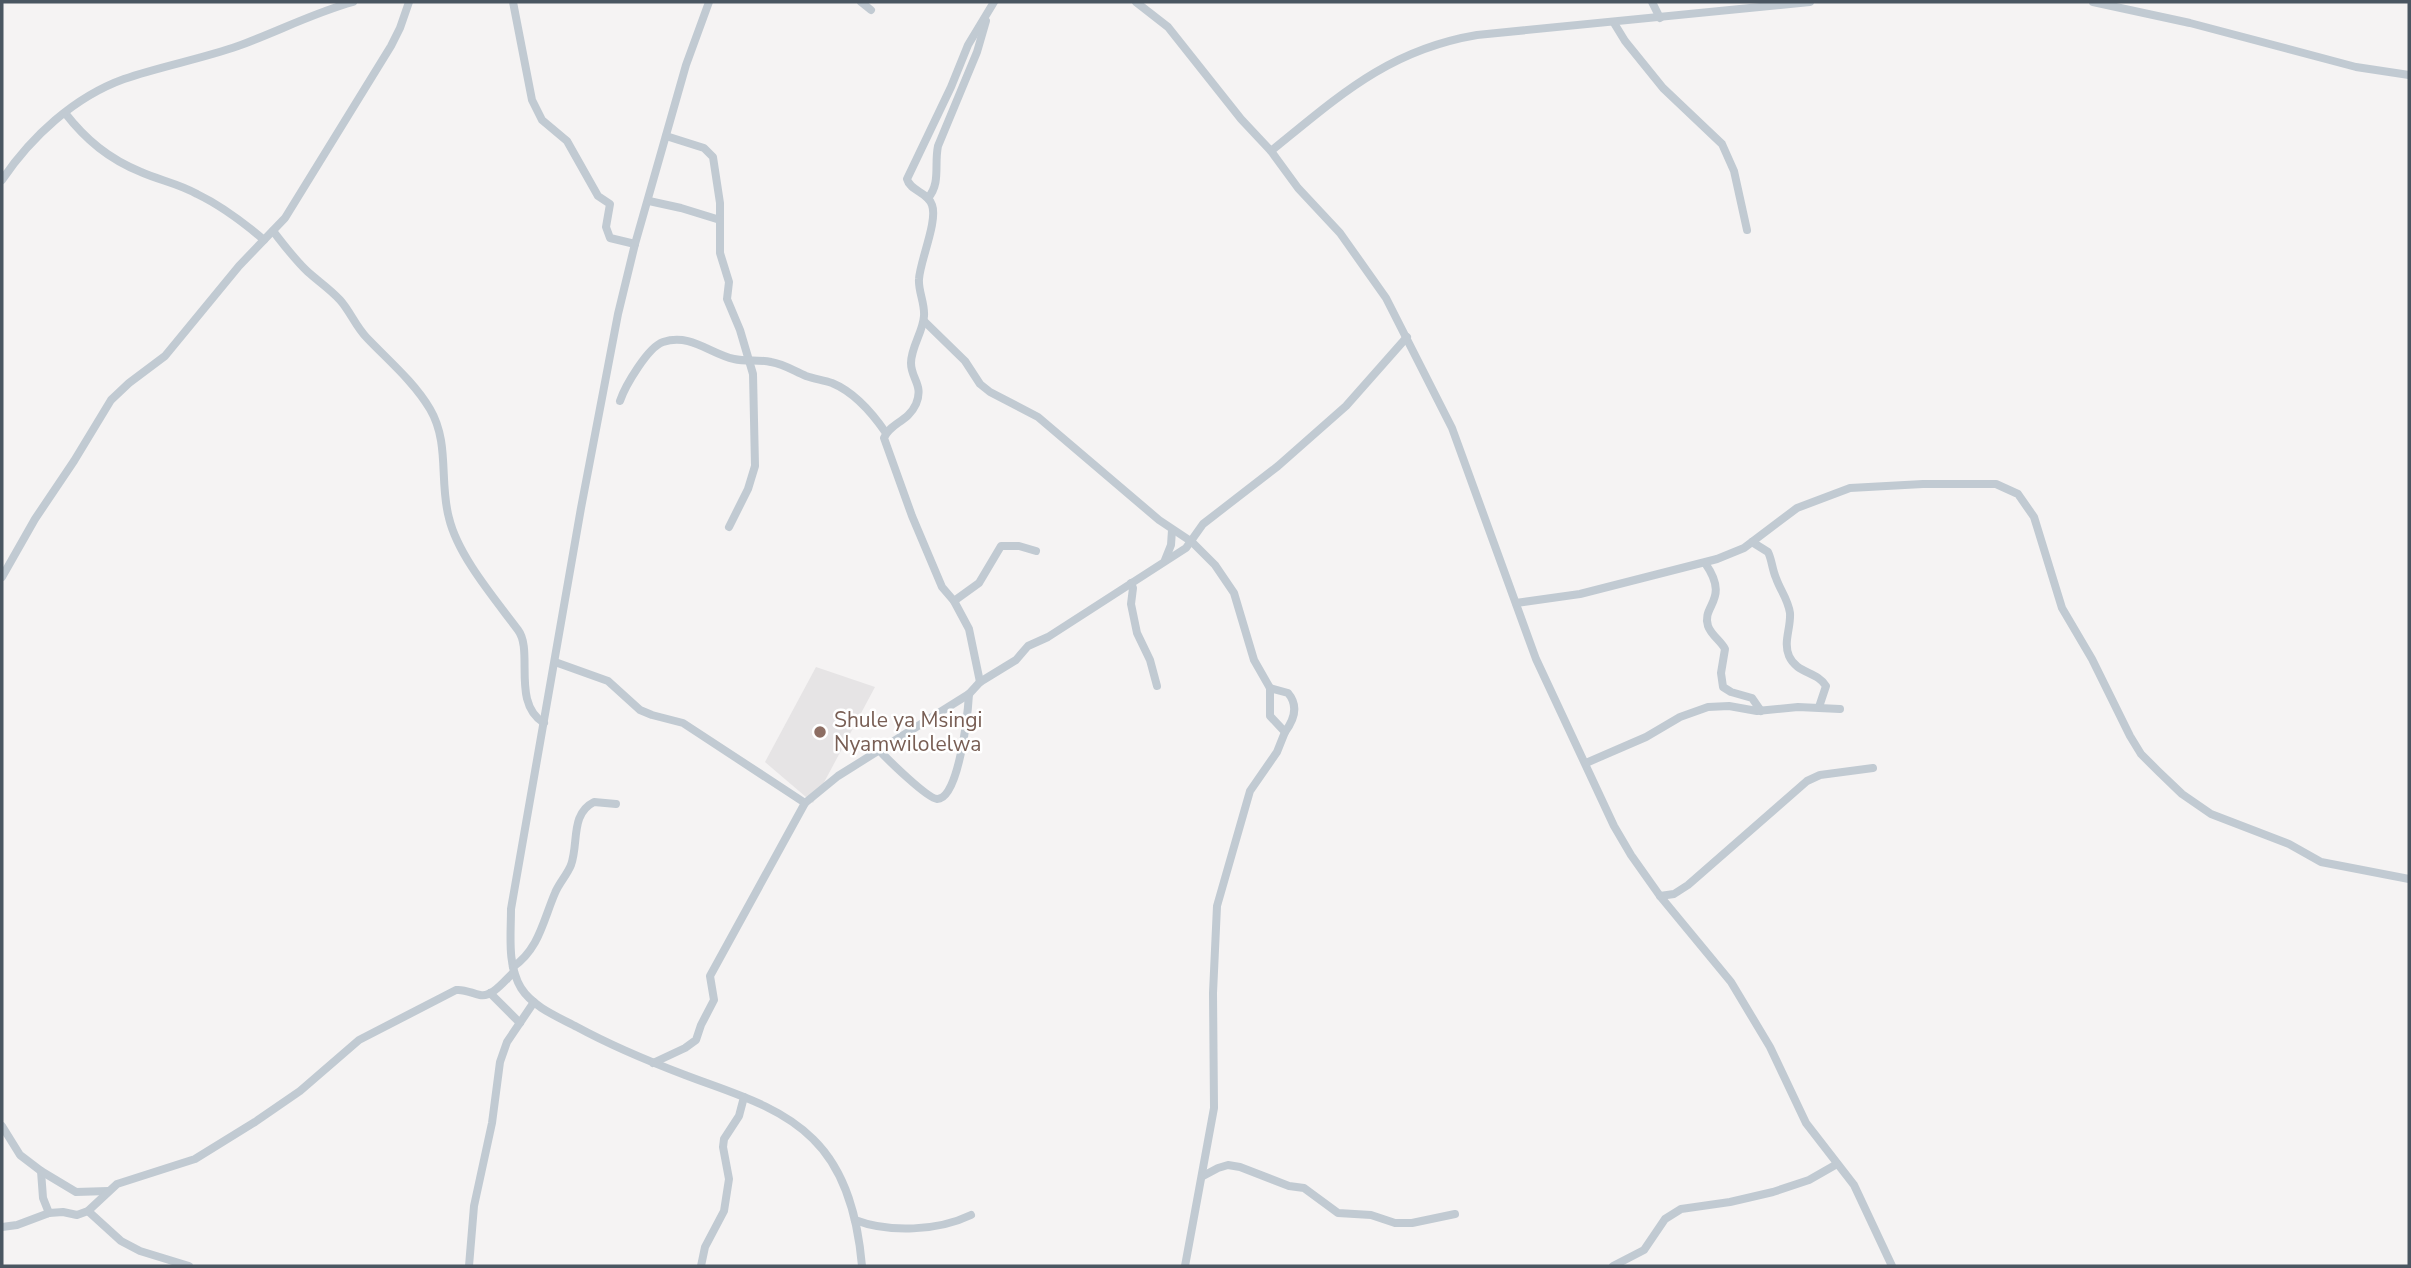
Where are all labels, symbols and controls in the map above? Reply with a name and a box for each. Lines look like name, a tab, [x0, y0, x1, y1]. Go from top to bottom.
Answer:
place label: Shule ya Msingi Nyamwilolelwa	[834, 706, 982, 758]
marker: Shule ya Msingi Nyamwilolelwa	[812, 724, 828, 740]

